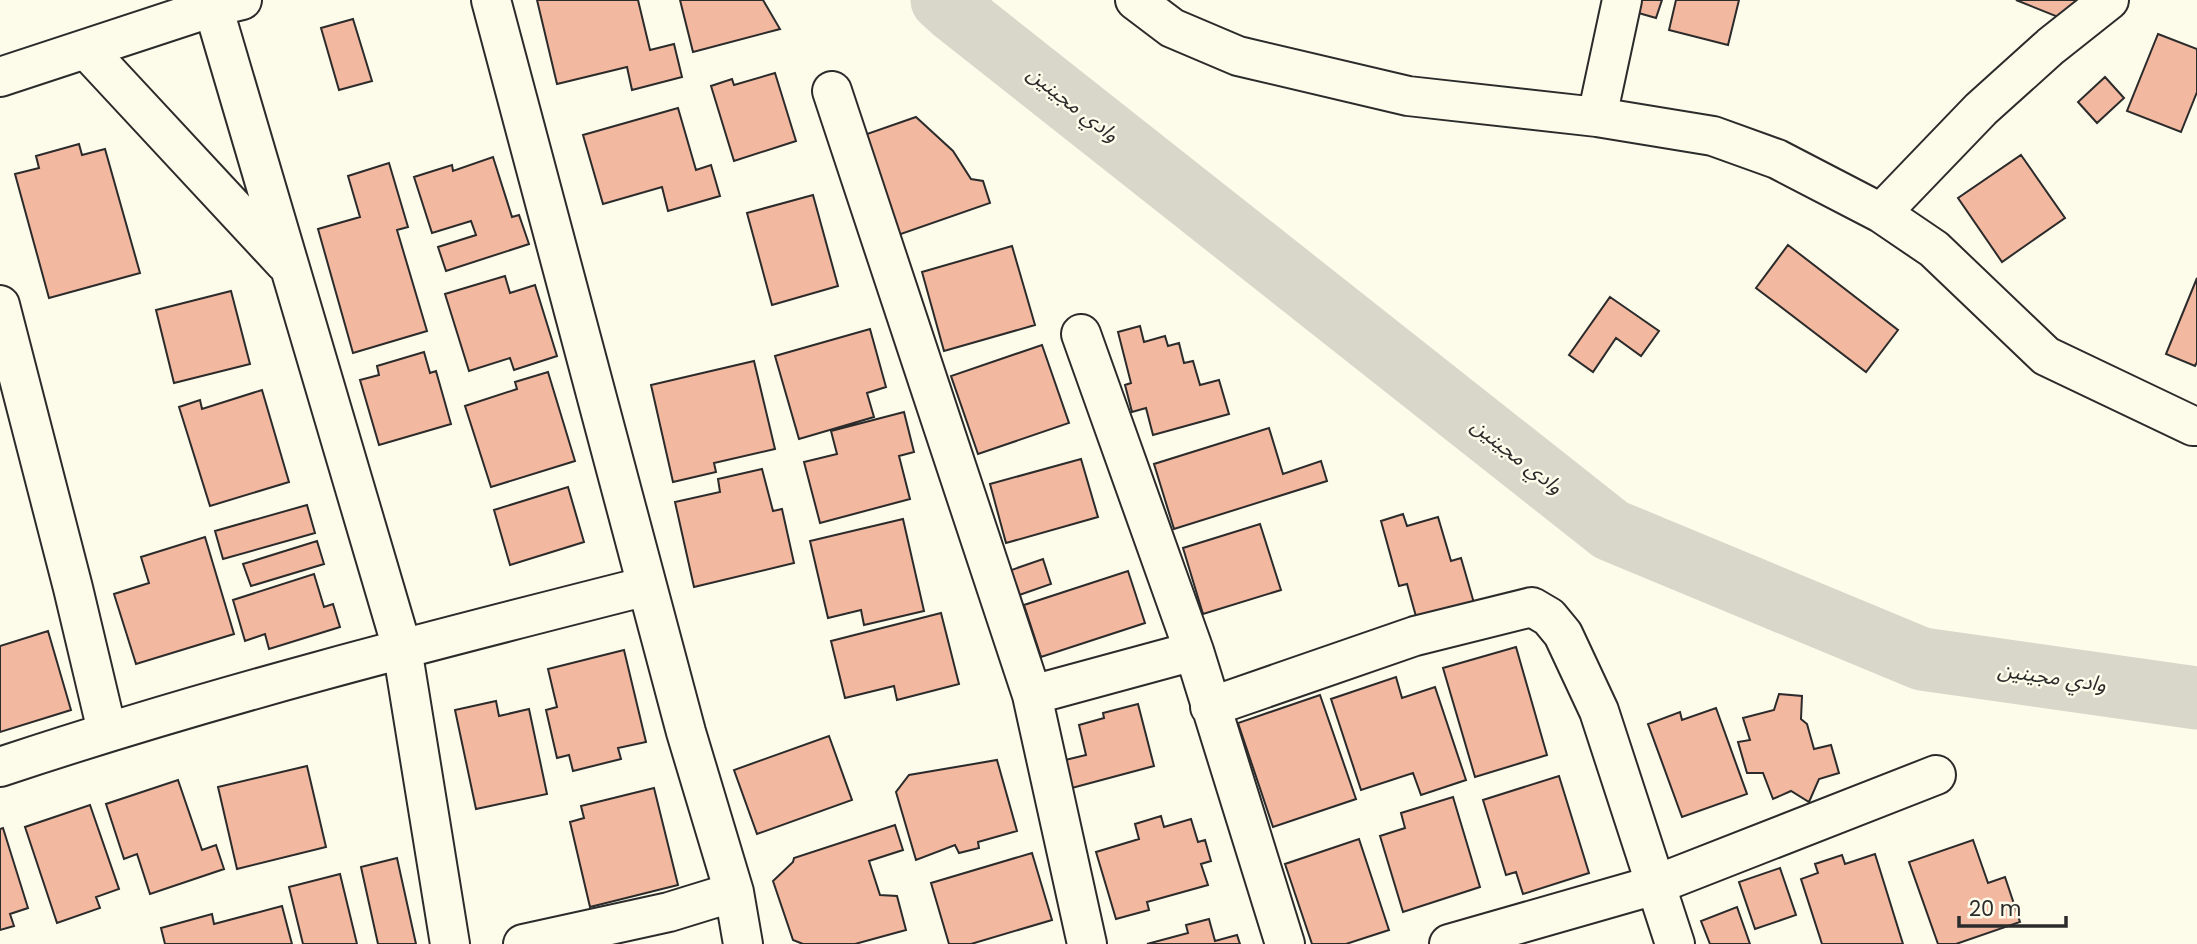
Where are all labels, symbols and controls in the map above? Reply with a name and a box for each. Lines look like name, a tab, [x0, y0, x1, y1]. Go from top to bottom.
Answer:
water label: وادي مجينين	[1020, 59, 1125, 150]
water label: وادي مجينين	[1464, 411, 1569, 502]
water label: وادي مجينين	[1996, 655, 2108, 700]
scale bar	[1959, 884, 2066, 928]
text: 20 m	[1969, 894, 2022, 923]

